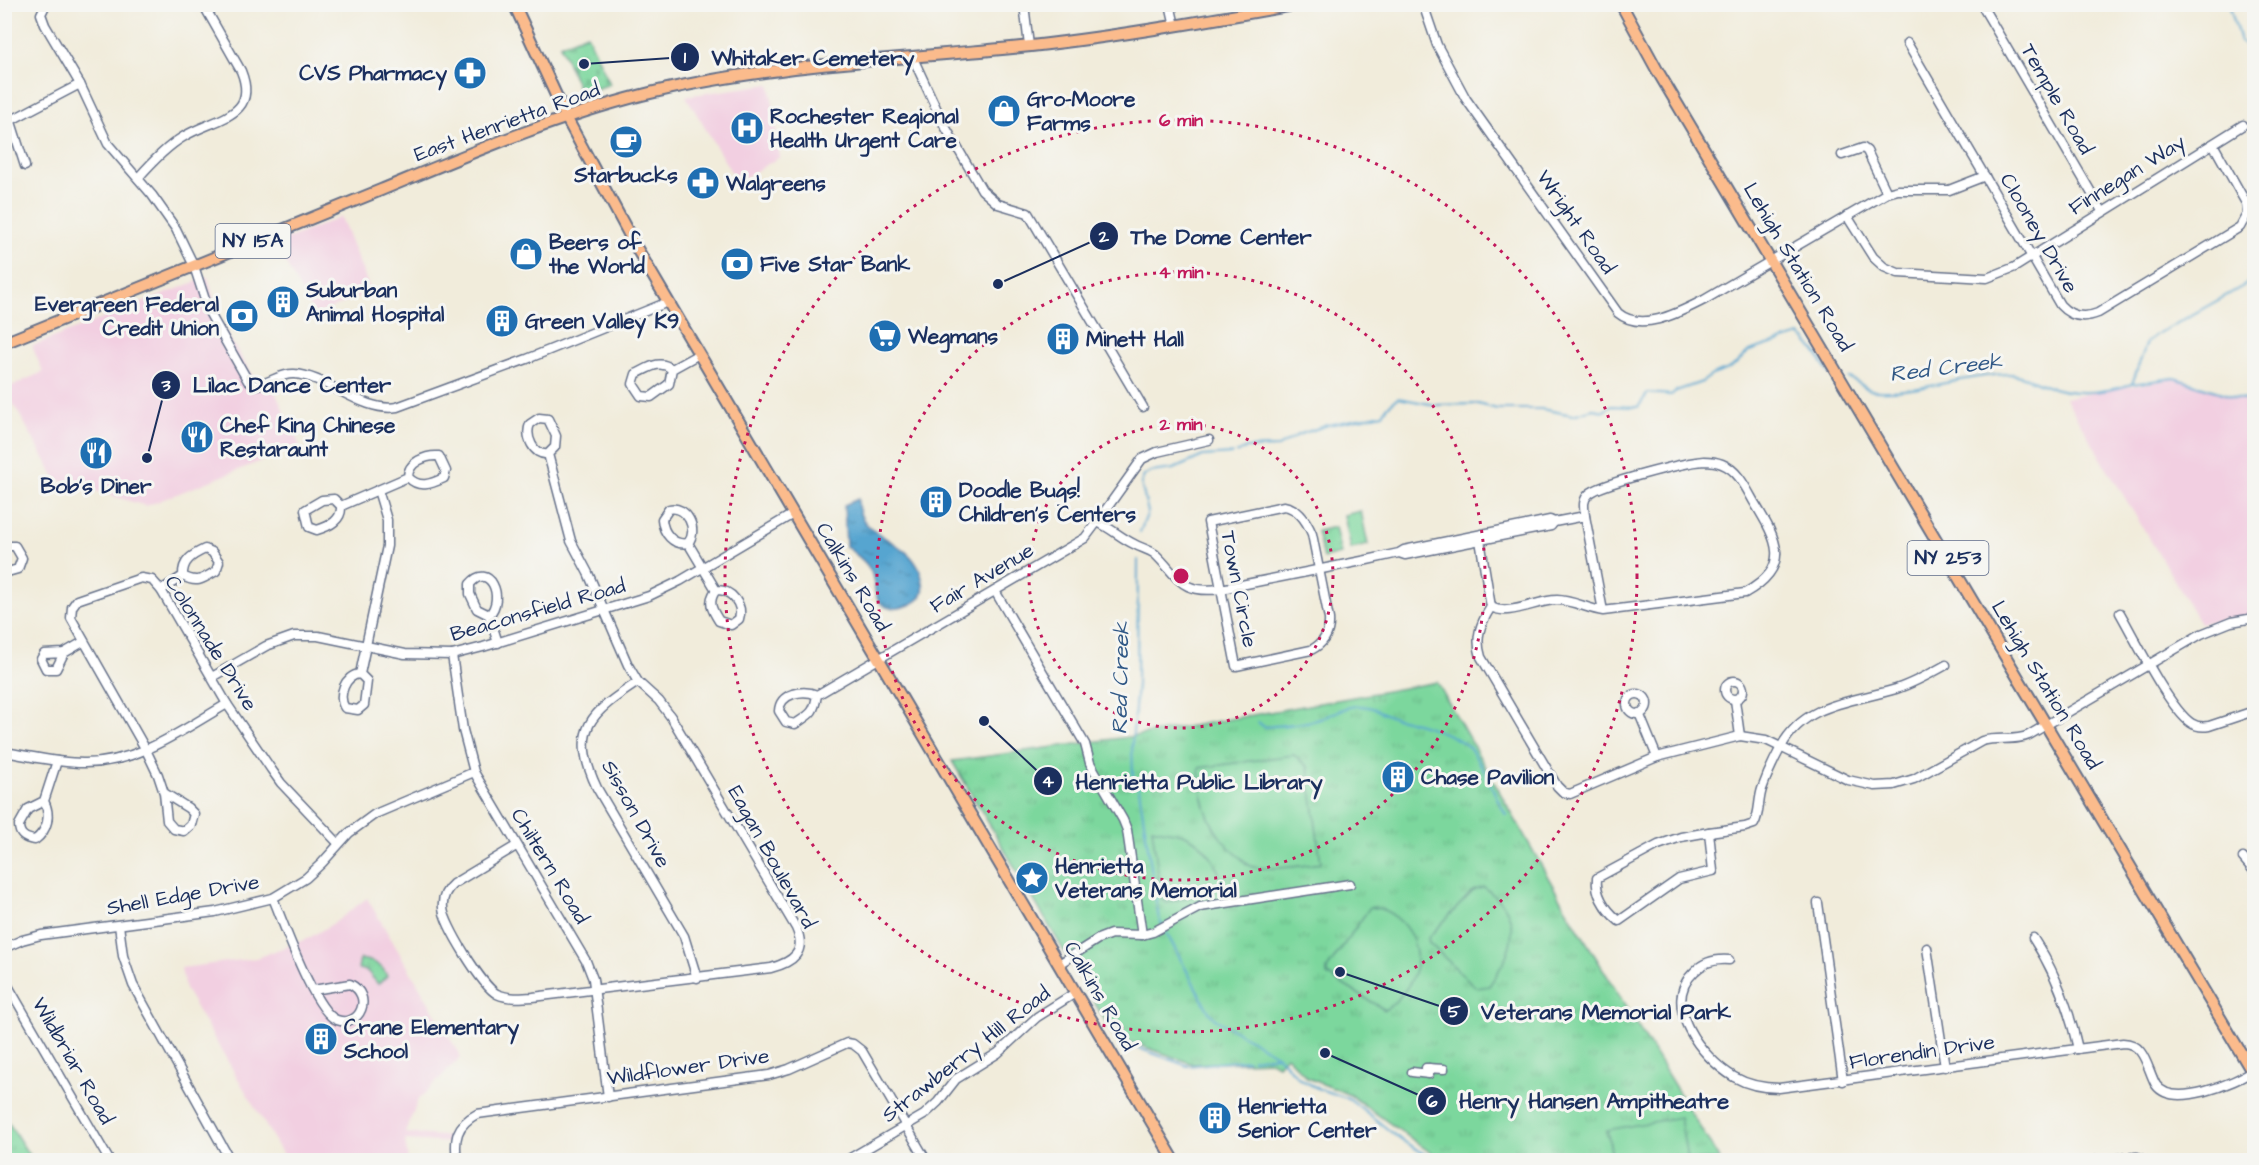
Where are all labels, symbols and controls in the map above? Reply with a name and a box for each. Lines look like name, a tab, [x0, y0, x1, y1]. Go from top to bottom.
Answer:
callout: Whitaker Cemetery	[670, 37, 927, 77]
street label: Temple Road	[2013, 38, 2101, 161]
text: Whitaker Cemetery	[711, 43, 915, 76]
text: 1	[684, 45, 687, 70]
pharmacy icon: CVS Pharmacy	[452, 55, 488, 91]
place label: CVS Pharmacy	[299, 59, 447, 91]
street label: East Henrietta Road	[410, 75, 604, 169]
place label: Gro-Moore Farms	[1027, 85, 1136, 138]
shop icon: Gro-Moore Farms	[986, 93, 1022, 129]
place label: Rochester Regional Health Urgent Care	[770, 102, 960, 157]
text: 6 min	[1159, 108, 1203, 133]
hospital icon: Rochester Regional Health Urgent Care	[729, 110, 765, 146]
cafe icon: Starbucks	[608, 124, 644, 160]
street label: Finnegan Way	[2063, 127, 2192, 224]
place label: Starbucks	[573, 161, 678, 190]
street label: Wright Road	[1528, 164, 1623, 281]
pharmacy icon: Walgreens	[685, 165, 721, 201]
street label: Clooney Drive	[1991, 168, 2085, 299]
place label: Walgreens	[725, 169, 826, 200]
street label: Lehigh Station Road	[1734, 177, 1860, 358]
callout: The Dome Center	[1089, 216, 1324, 256]
text: The Dome Center	[1129, 222, 1312, 253]
road number: NY 15A	[216, 224, 290, 258]
text: 2	[1098, 224, 1110, 249]
place label: Beers of the World	[548, 228, 645, 281]
shop icon: Beers of the World	[508, 236, 544, 272]
bank icon: Five Star Bank	[719, 246, 755, 282]
place label: Five Star Bank	[760, 250, 910, 279]
text: 4 min	[1158, 260, 1204, 285]
place label: Suburban Animal Hospital	[305, 276, 445, 330]
building icon: Suburban Animal Hospital	[265, 284, 301, 320]
place label: Evergreen Federal Credit Union	[35, 290, 220, 343]
bank icon: Evergreen Federal Credit Union	[224, 298, 260, 334]
building icon: Green Valley K9	[484, 303, 520, 339]
place label: Green Valley K9	[525, 307, 679, 339]
supermarket icon: Wegmans	[867, 318, 903, 354]
building icon: Minett Hall	[1045, 321, 1081, 357]
place label: Wegmans	[907, 322, 998, 353]
place label: Minett Hall	[1086, 325, 1185, 354]
water label: Red Creek	[1888, 346, 2004, 390]
callout: Lilac Dance Center	[151, 365, 404, 405]
text: Lilac Dance Center	[193, 370, 392, 401]
text: 3	[160, 373, 171, 398]
place label: Chef King Chinese Restaraunt	[220, 411, 396, 464]
text: 2 min	[1158, 412, 1203, 437]
restaurant icon: Chef King Chinese Restaraunt	[179, 419, 215, 455]
restaurant icon: Bob's Diner	[78, 435, 114, 471]
place label: Bob's Diner	[40, 472, 152, 501]
place label: Doodle Bugs! Children's Centers	[959, 476, 1136, 529]
building icon: Doodle Bugs! Children's Centers	[918, 484, 954, 520]
street label: Calkins Road	[809, 517, 897, 637]
street label: Town Circle	[1213, 528, 1265, 650]
street label: Fair Avenue	[925, 536, 1039, 620]
road number: NY 253	[1908, 541, 1988, 575]
centre of rings	[1171, 566, 1191, 586]
street label: Colonnade Drive	[158, 570, 264, 716]
street label: Beaconsfield Road	[447, 571, 629, 649]
street label: Lehigh Station Road	[1982, 595, 2108, 776]
water label: Red Creek	[1105, 621, 1137, 735]
street label: Sisson Drive	[594, 755, 678, 873]
building icon: Chase Pavilion	[1380, 759, 1416, 795]
callout: Henrietta Public Library	[1033, 761, 1334, 801]
place label: Chase Pavilion	[1421, 763, 1555, 792]
text: Henrietta Public Library	[1076, 767, 1323, 800]
text: 4	[1042, 769, 1055, 794]
street label: Eagan Boulevard	[719, 780, 823, 935]
street label: Chiltern Road	[504, 803, 596, 930]
place label: Henrietta Veterans Memorial	[1054, 852, 1237, 905]
place icon: Henrietta Veterans Memorial	[1014, 860, 1050, 896]
street label: Shell Edge Drive	[104, 867, 262, 925]
street label: Calkins Road	[1057, 936, 1143, 1057]
street label: Strawberry Hill Road	[876, 979, 1058, 1131]
callout: Veterans Memorial Park	[1439, 991, 1743, 1031]
street label: Wildbriar Road	[25, 992, 121, 1130]
text: Veterans Memorial Park	[1480, 997, 1732, 1028]
text: 5	[1448, 999, 1461, 1024]
place label: Crane Elementary School	[343, 1013, 519, 1066]
building icon: Crane Elementary School	[303, 1021, 339, 1057]
street label: Florendin Drive	[1847, 1027, 1997, 1077]
street label: Wildflower Drive	[605, 1041, 771, 1093]
callout: Henry Hansen Ampitheatre	[1417, 1081, 1741, 1121]
text: Henry Hansen Ampitheatre	[1459, 1086, 1729, 1119]
text: 6	[1426, 1089, 1438, 1114]
place label: Henrietta Senior Center	[1237, 1092, 1377, 1145]
building icon: Henrietta Senior Center	[1197, 1100, 1233, 1136]

